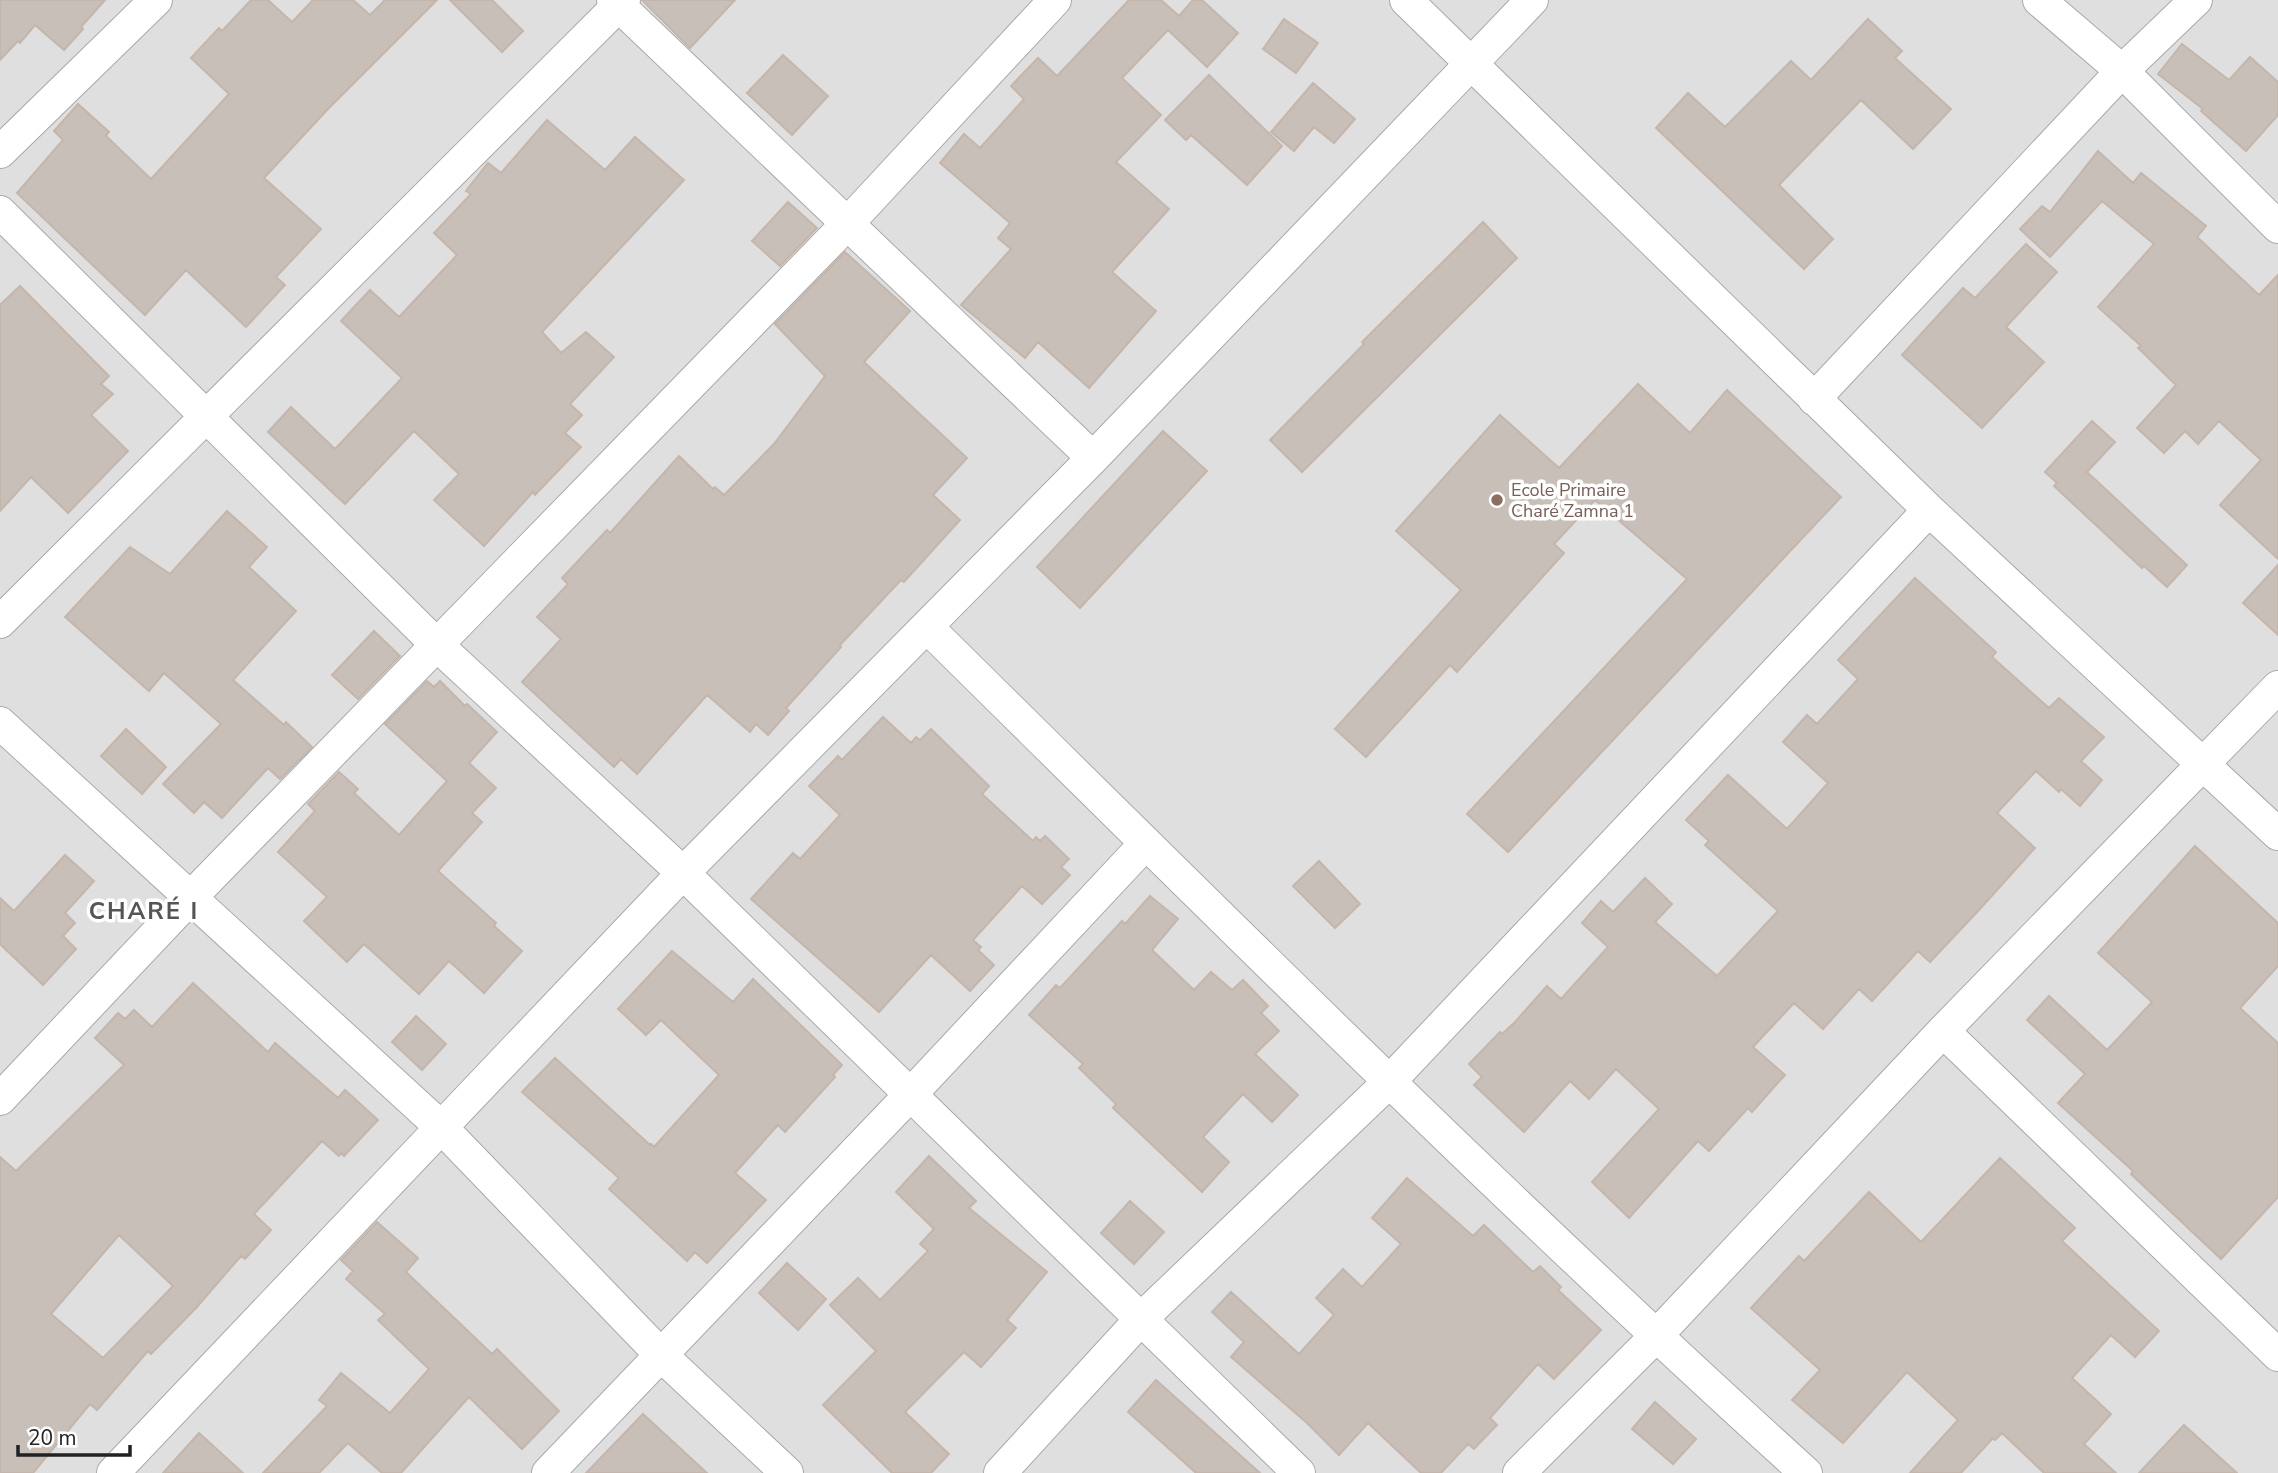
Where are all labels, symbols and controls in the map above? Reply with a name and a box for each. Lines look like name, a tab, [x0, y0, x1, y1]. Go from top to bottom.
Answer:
place label: Ecole Primaire Charé Zamna 1	[1511, 478, 1634, 523]
marker: Ecole Primaire Charé Zamna 1	[1489, 492, 1505, 508]
district label: CHARÉ I	[89, 895, 199, 927]
scale bar	[18, 1414, 130, 1458]
text: 20 m	[28, 1424, 77, 1452]

